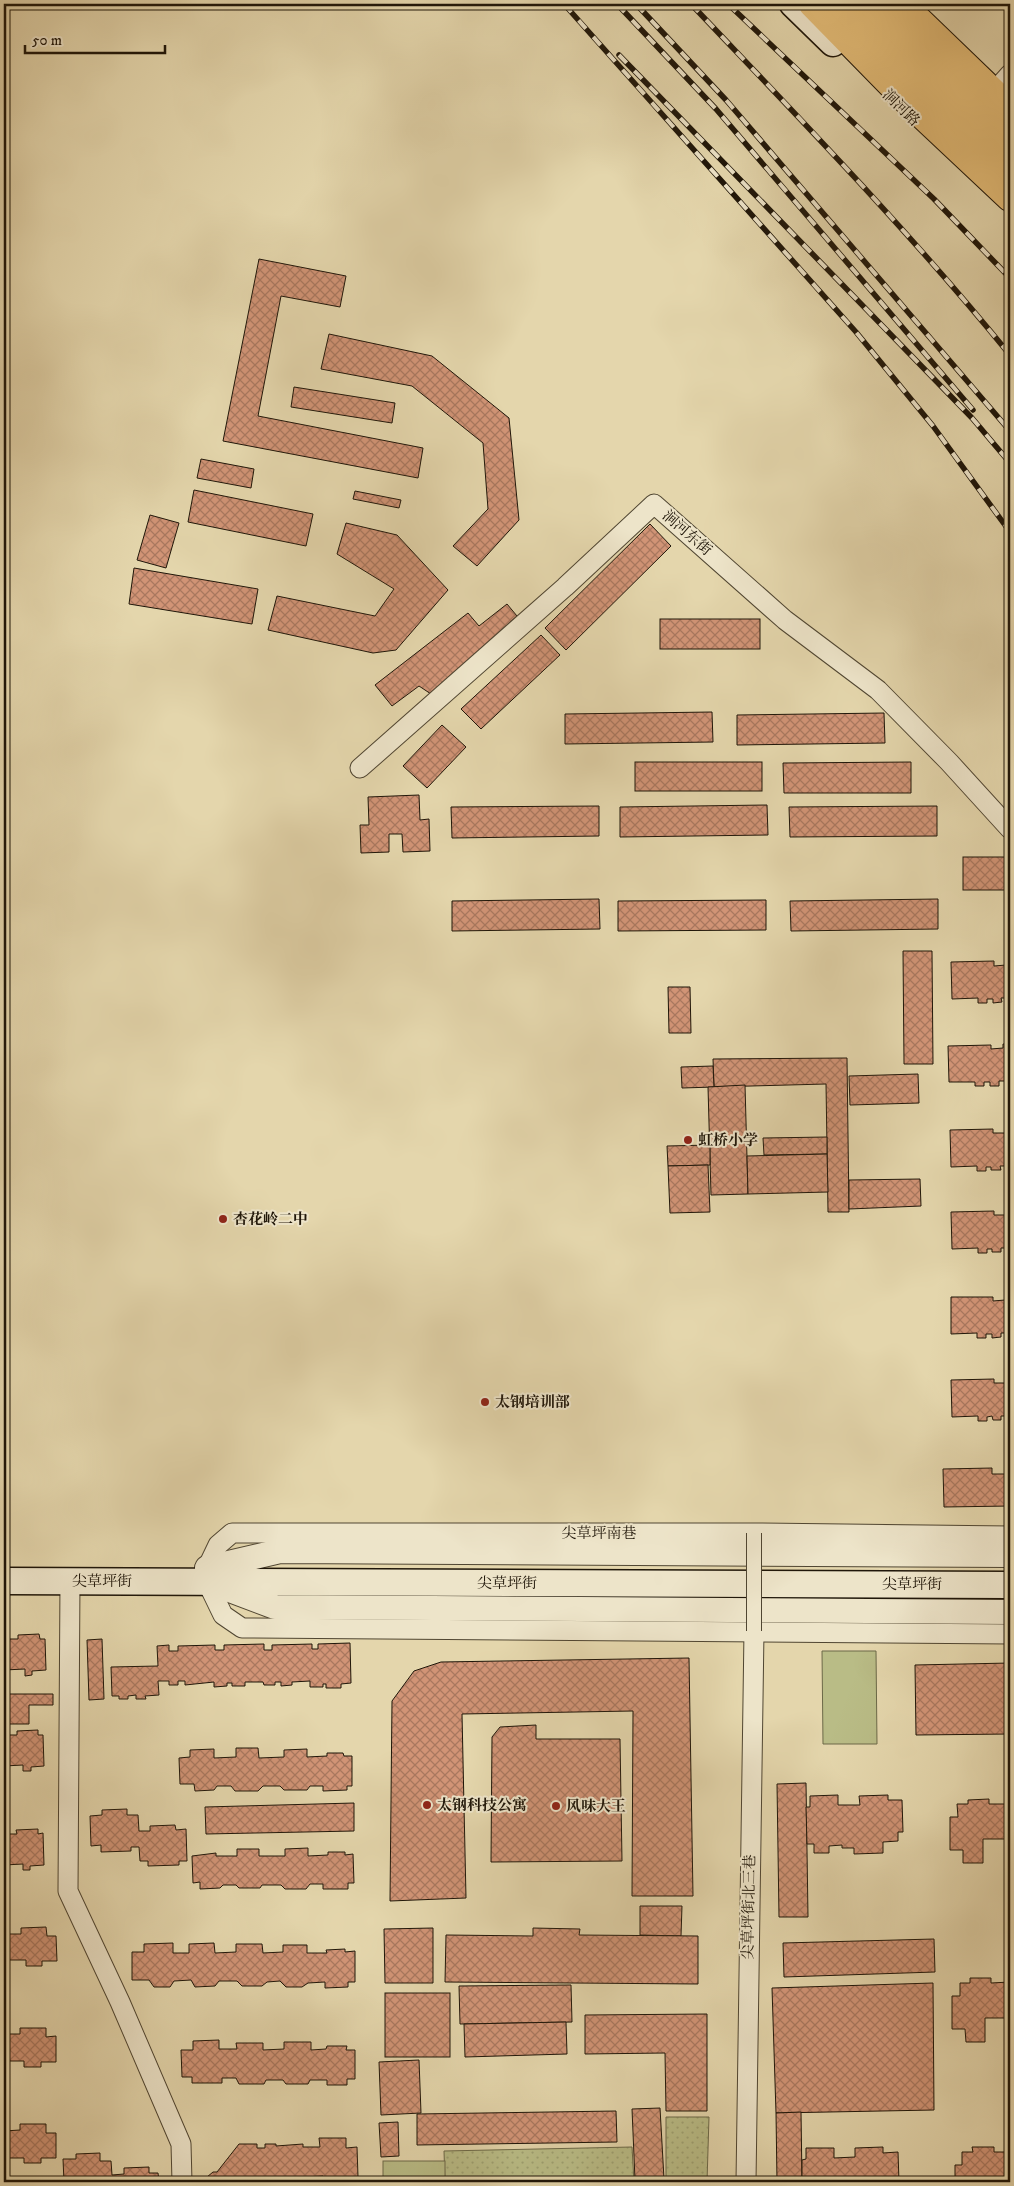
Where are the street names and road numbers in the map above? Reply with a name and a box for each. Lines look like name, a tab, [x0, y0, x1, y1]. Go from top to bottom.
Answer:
street label: 涧河路	[878, 86, 924, 130]
street label: 涧河东街	[658, 506, 716, 560]
street label: 尖草坪南巷	[561, 1524, 637, 1543]
street label: 尖草坪街	[72, 1572, 132, 1591]
street label: 尖草坪街	[477, 1574, 537, 1593]
street label: 尖草坪街	[882, 1575, 942, 1594]
street label: 尖草坪街北三巷	[739, 1854, 759, 1960]

